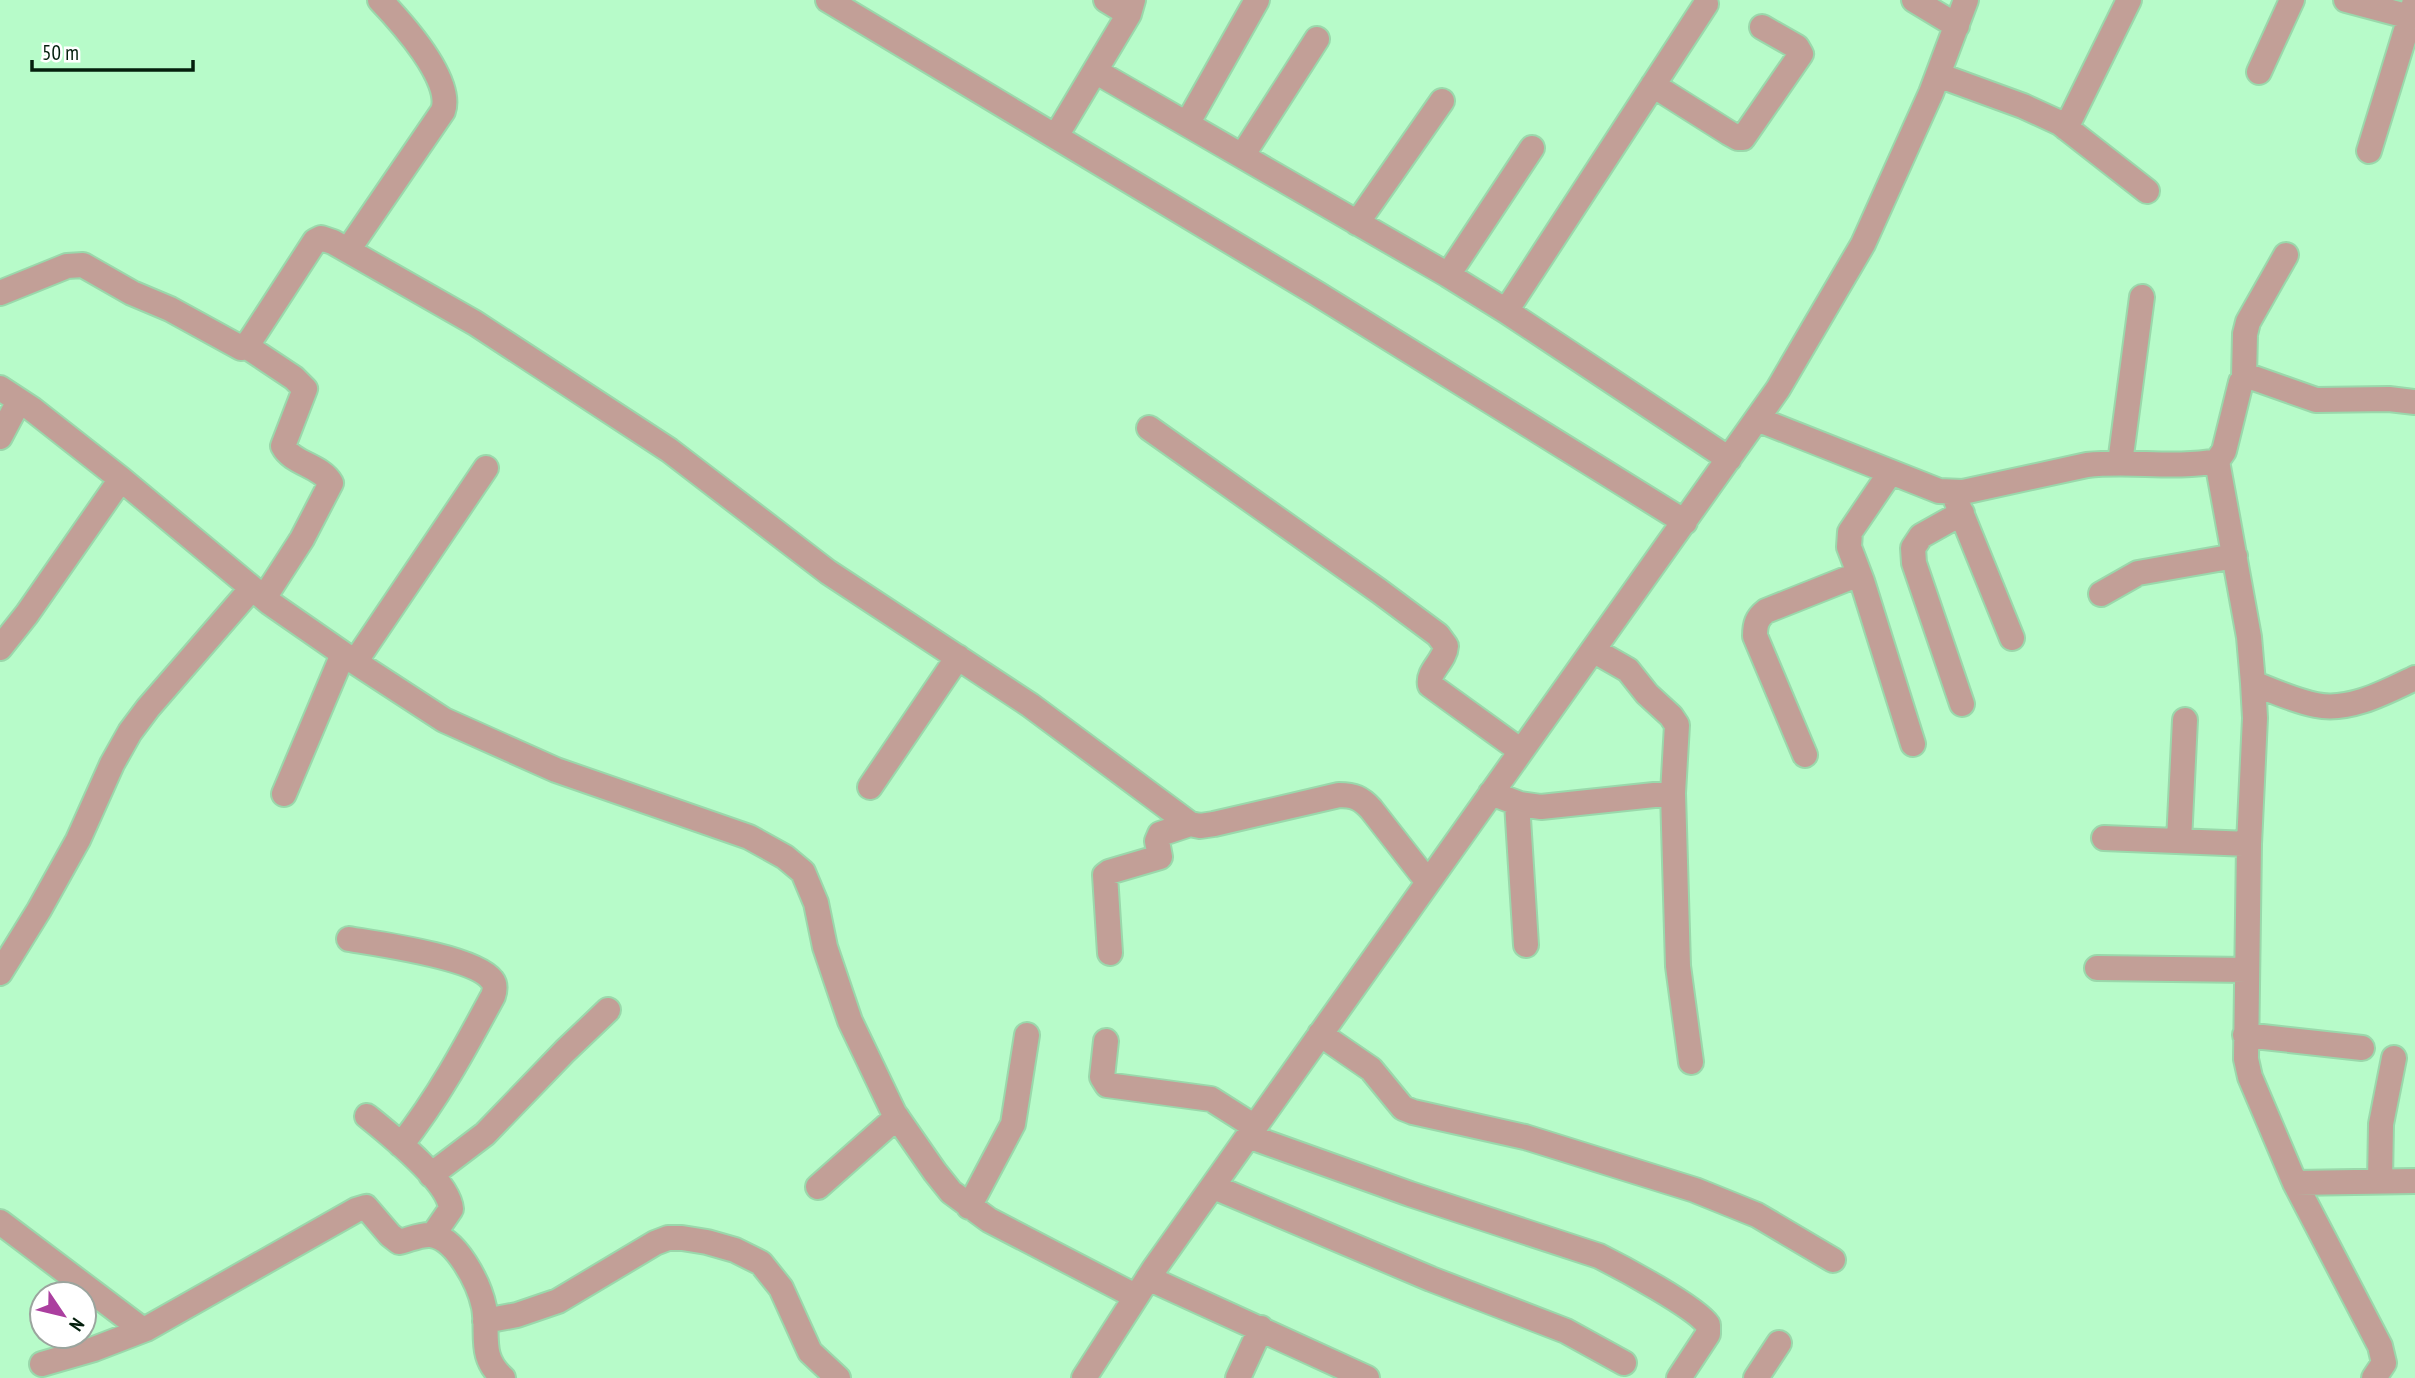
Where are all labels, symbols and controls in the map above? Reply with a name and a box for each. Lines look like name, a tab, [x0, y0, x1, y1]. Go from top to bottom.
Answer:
scale bar	[32, 28, 192, 72]
text: 50 m	[42, 39, 79, 66]
north arrow	[28, 1280, 98, 1350]
text: N	[64, 1314, 90, 1336]

